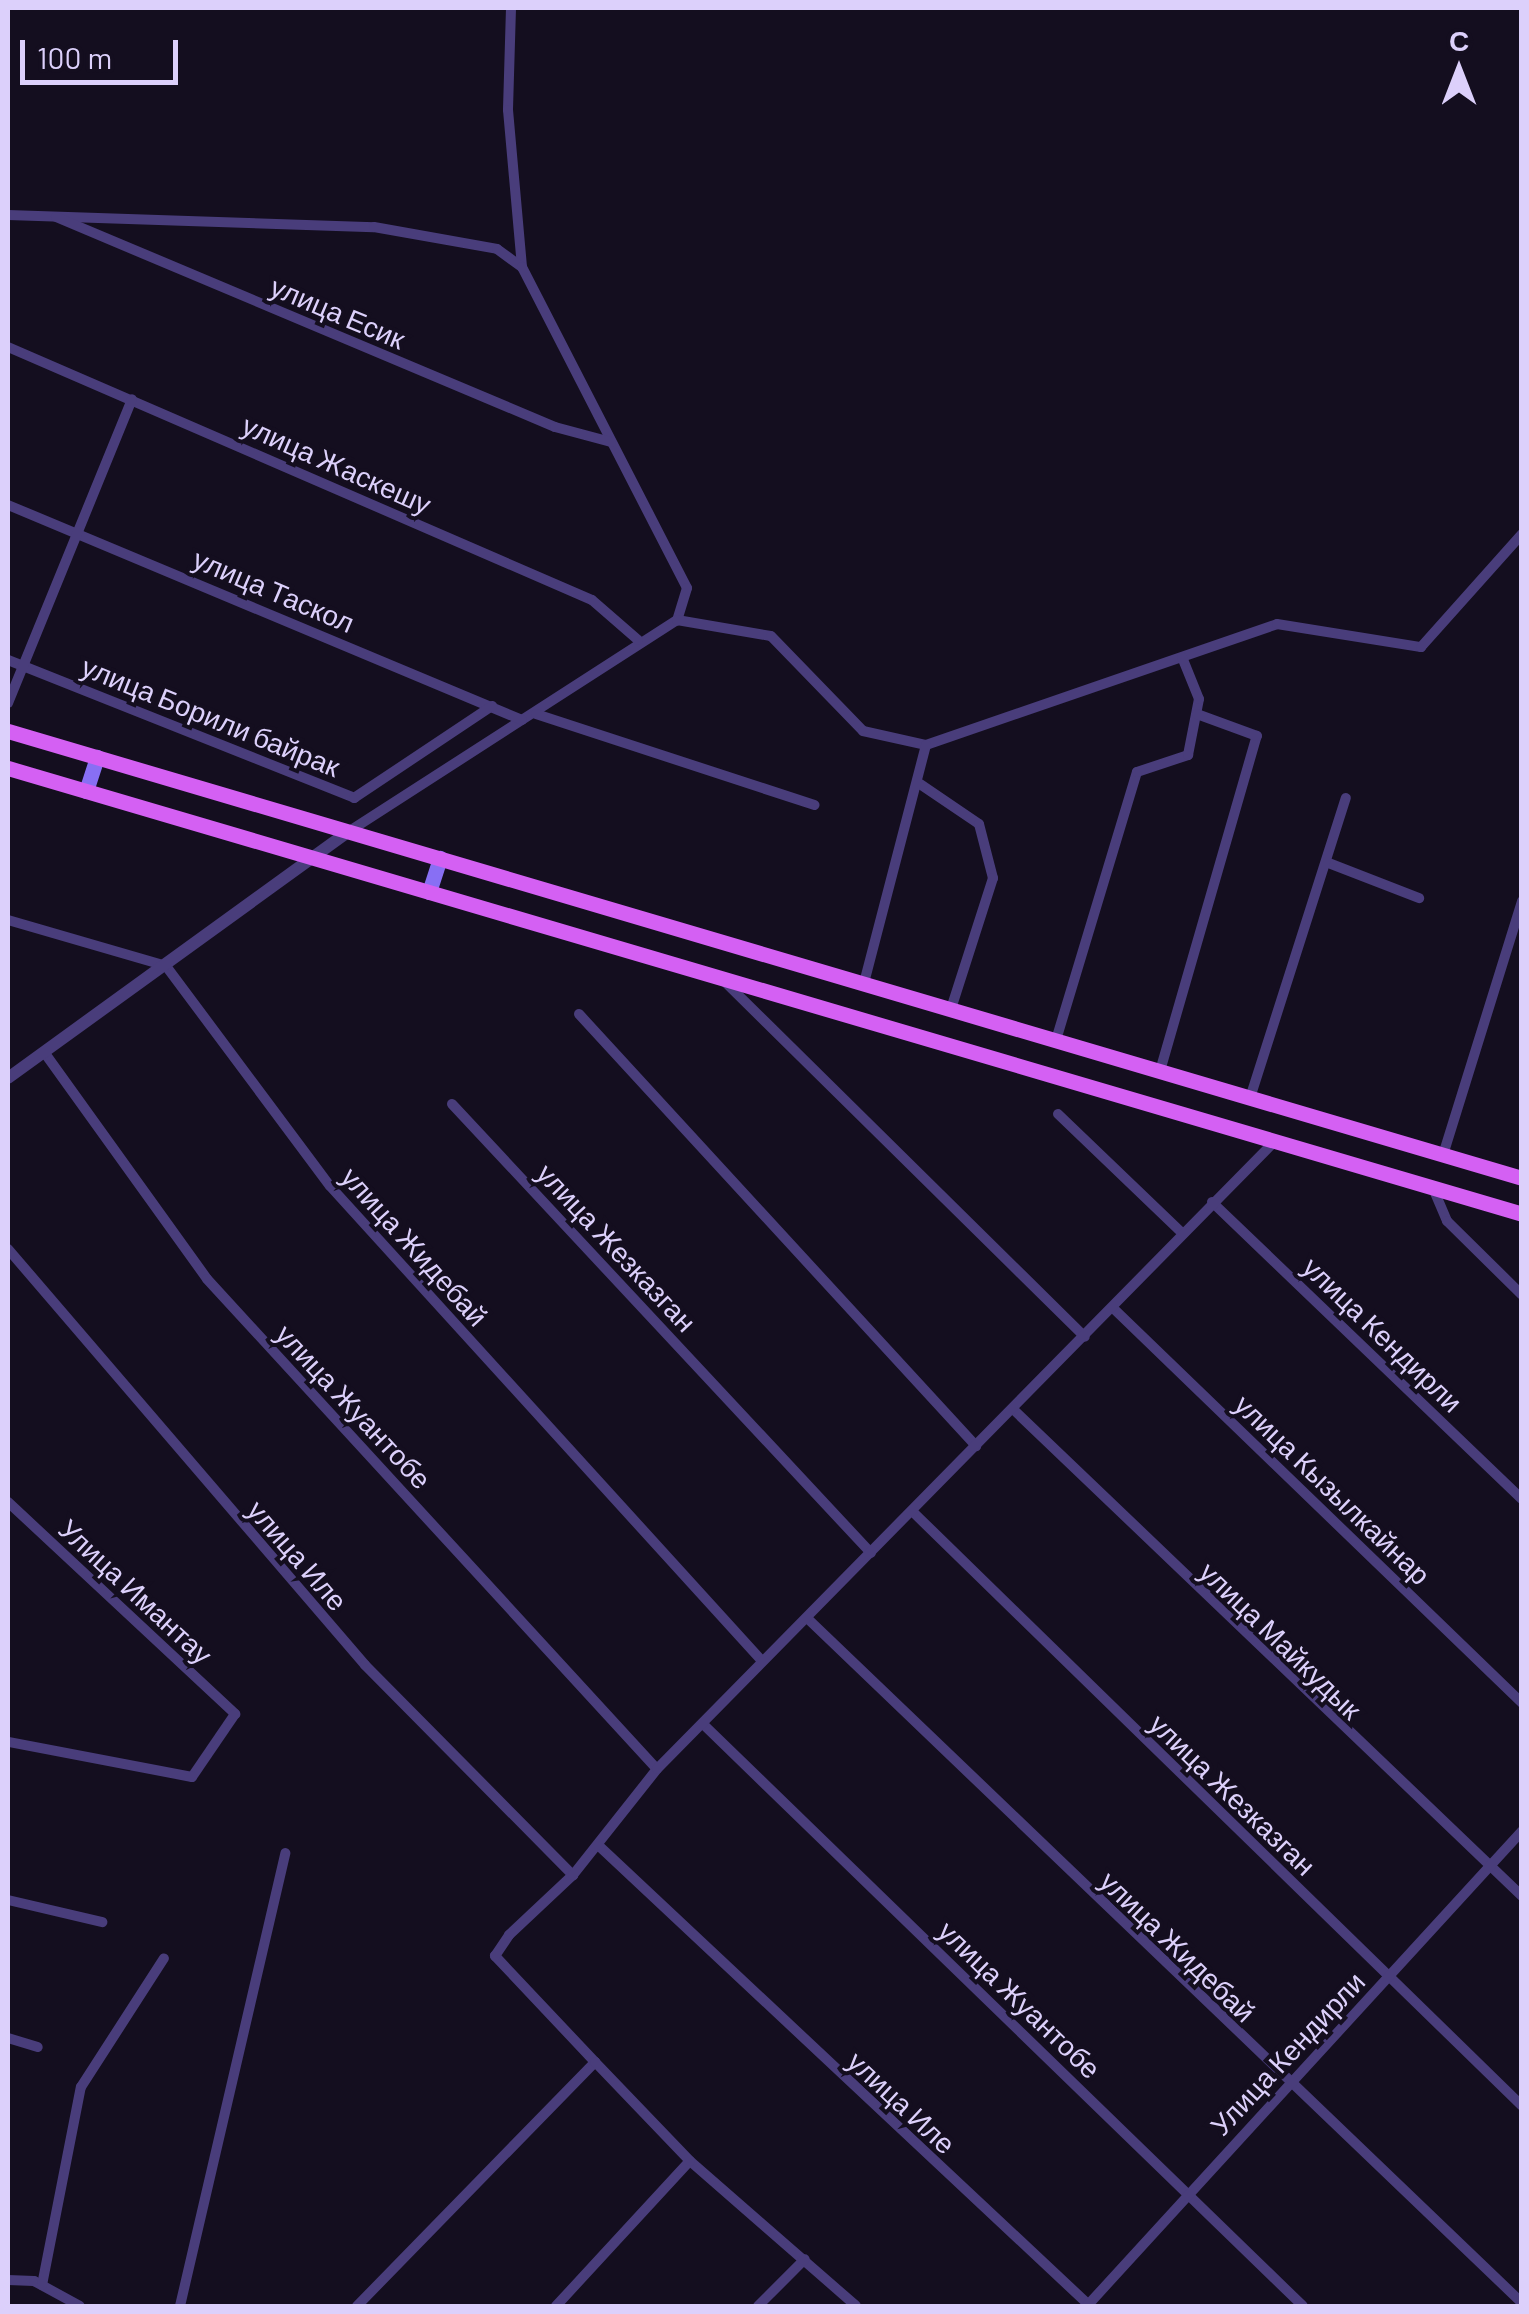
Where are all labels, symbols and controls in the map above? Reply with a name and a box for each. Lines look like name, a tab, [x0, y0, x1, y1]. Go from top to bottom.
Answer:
scale bar	[25, 20, 182, 82]
north arrow	[1409, 20, 1509, 120]
text: С	[1449, 23, 1469, 57]
text: 100 m	[37, 39, 112, 75]
street label: улица Есик	[266, 269, 410, 355]
street label: улица Жаскешу	[237, 407, 437, 521]
street label: улица Таскол	[188, 541, 360, 639]
street label: улица Борили байрак	[77, 649, 345, 783]
street label: улица Жезказган	[531, 1156, 703, 1338]
street label: улица Жидебай	[335, 1160, 495, 1332]
street label: улица Кендирли	[1296, 1250, 1470, 1418]
street label: улица Жуантобе	[269, 1317, 439, 1495]
street label: улица Кызылкайнар	[1228, 1387, 1438, 1591]
street label: улица Иле	[241, 1493, 355, 1617]
street label: Улица Имантау	[52, 1511, 220, 1671]
street label: улица Майкудык	[1193, 1554, 1369, 1726]
street label: улица Жезказган	[1143, 1706, 1323, 1882]
street label: улица Жидебай	[1094, 1864, 1262, 2028]
street label: улица Жуантобе	[932, 1913, 1108, 2085]
street label: Улица Кендирли	[1203, 1964, 1371, 2142]
street label: улица Иле	[841, 2044, 963, 2160]

